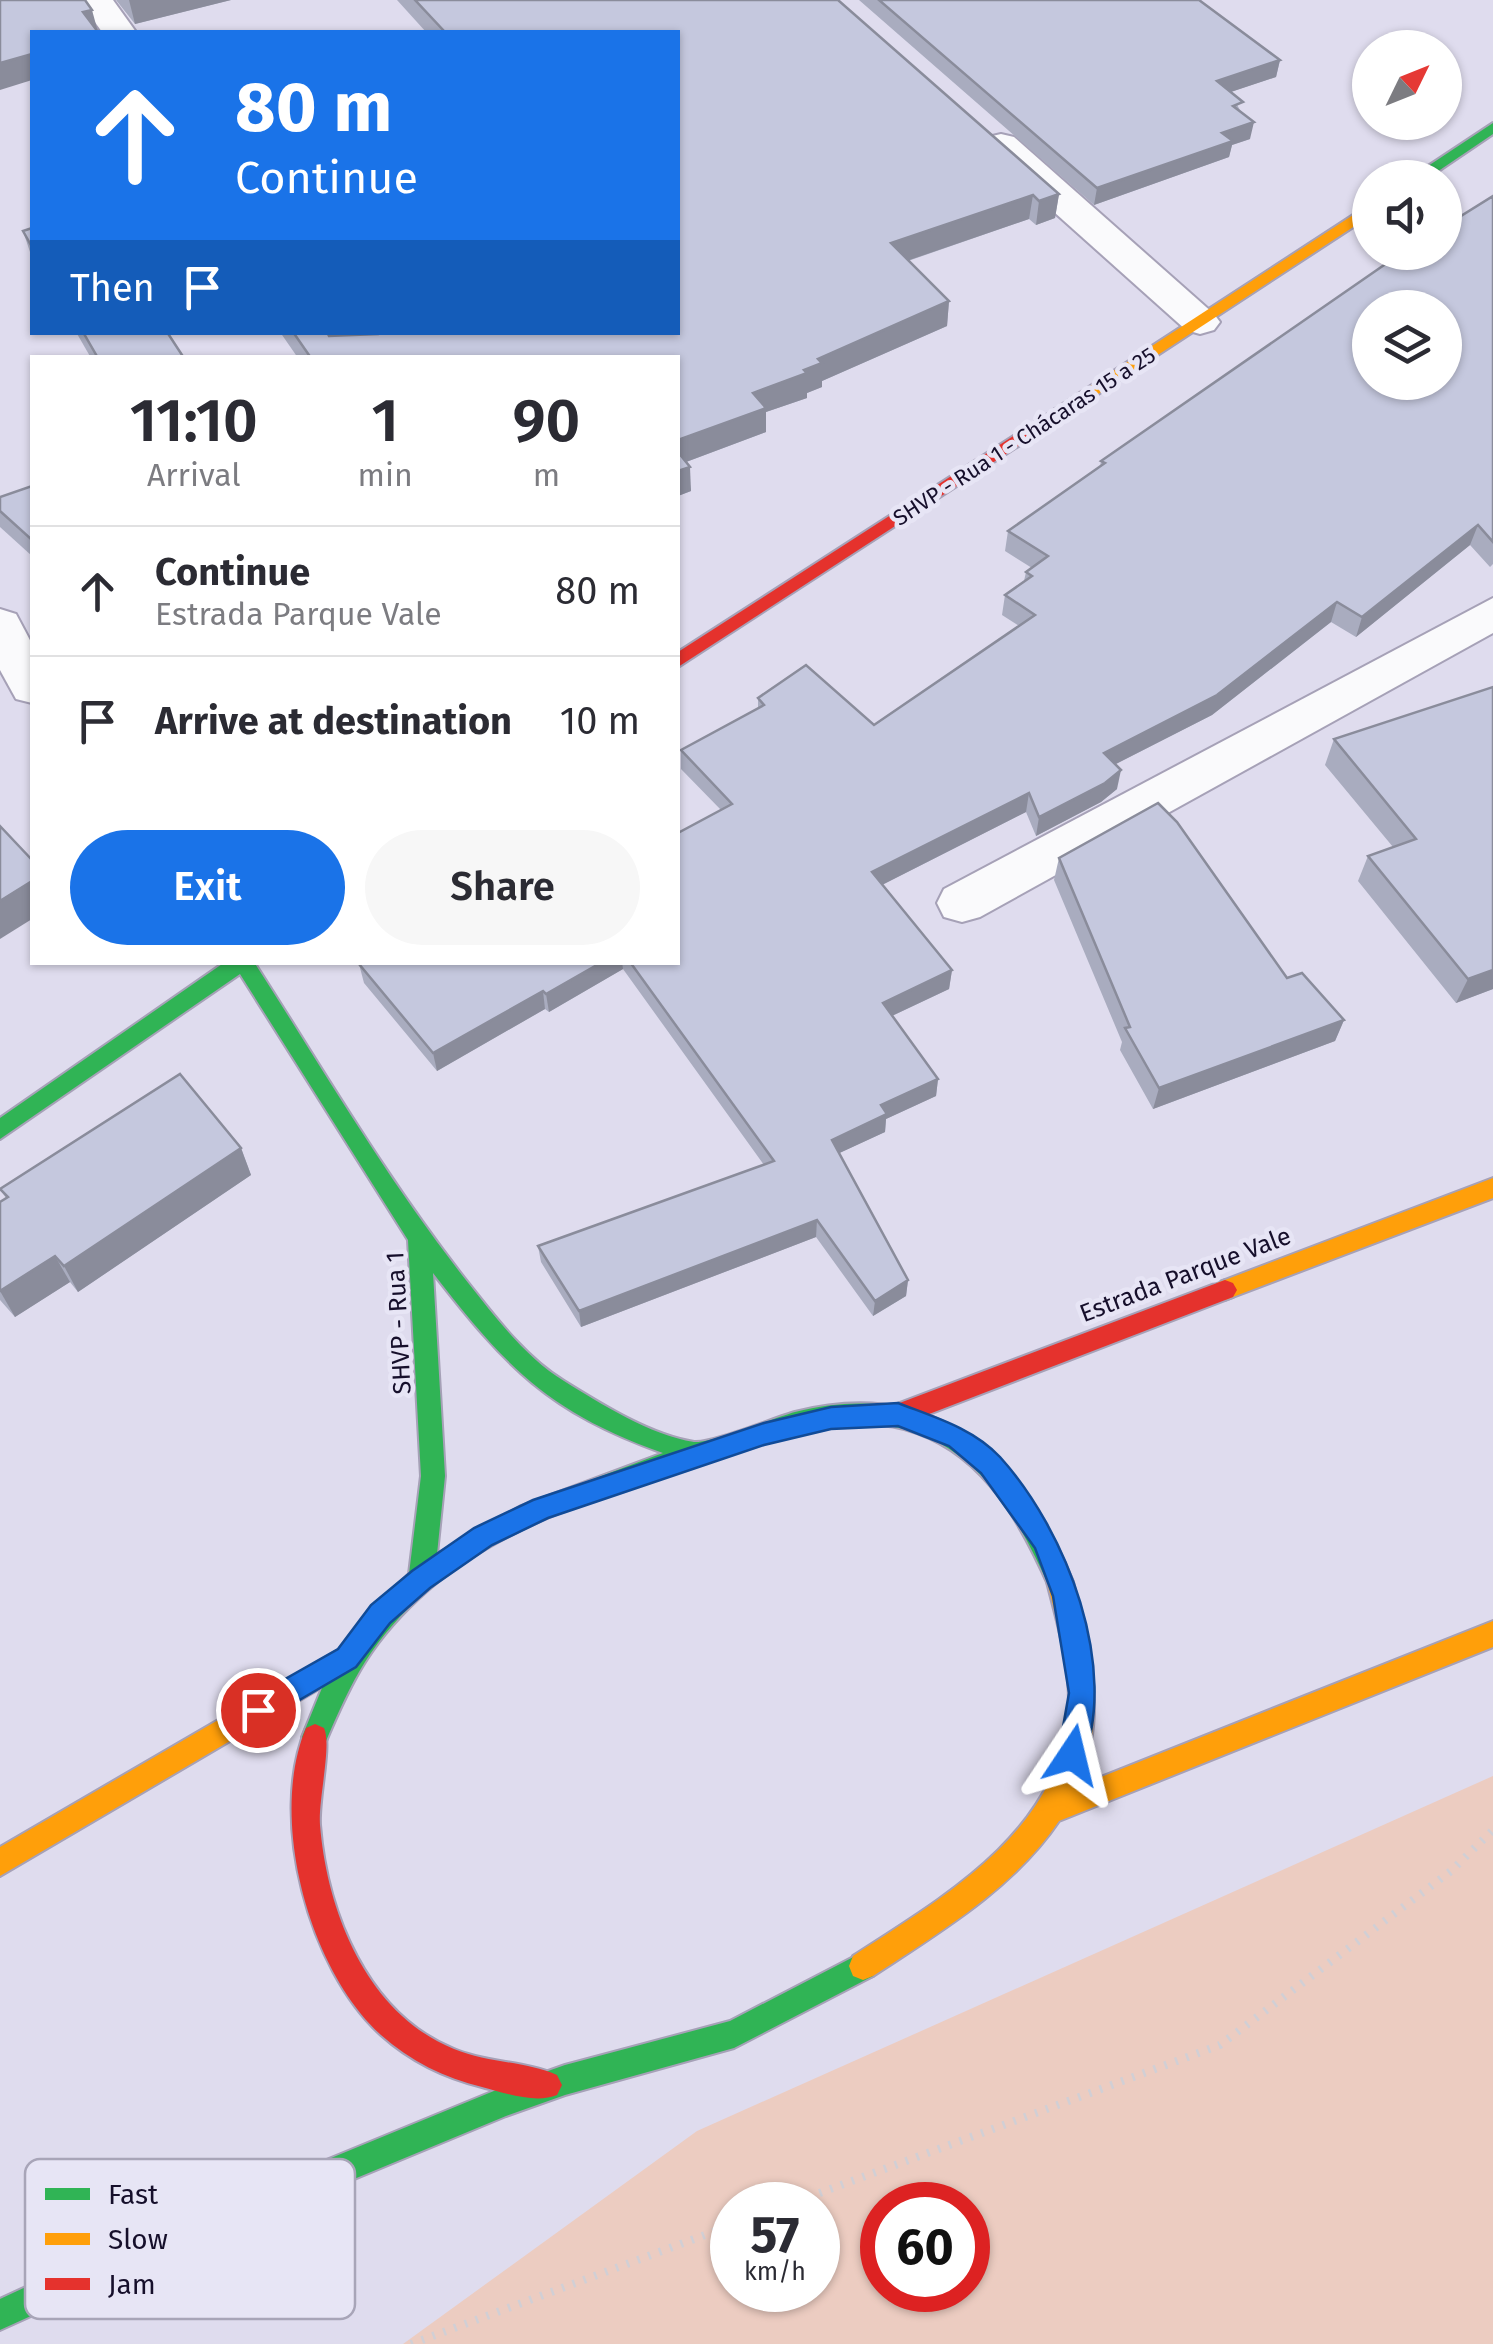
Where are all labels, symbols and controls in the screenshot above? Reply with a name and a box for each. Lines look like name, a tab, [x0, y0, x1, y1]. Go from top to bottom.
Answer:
north arrow	[1352, 30, 1462, 140]
map controls	[1352, 30, 1462, 400]
text: 80 m	[235, 66, 392, 150]
icon: ahead	[70, 70, 200, 200]
text: Continue	[235, 151, 418, 205]
button: sound	[1352, 160, 1462, 270]
icon: arrive	[175, 260, 230, 315]
text: Then	[70, 265, 155, 311]
button: layers	[1352, 290, 1462, 400]
street label: SHVP - Rua 1 - Chácaras 15 a 25	[888, 341, 1161, 531]
text: 11:10	[130, 385, 258, 457]
text: 1	[371, 385, 399, 457]
text: 90	[512, 385, 580, 457]
text: Arrival	[147, 456, 241, 494]
text: min	[358, 456, 413, 494]
text: m	[533, 456, 560, 494]
text: Continue	[155, 549, 310, 595]
icon: ahead	[70, 564, 125, 619]
text: 80 m	[555, 568, 640, 614]
text: Estrada Parque Vale	[155, 595, 442, 633]
icon: arrive	[70, 694, 125, 749]
text: Arrive at destination	[155, 698, 512, 744]
text: 10 m	[560, 698, 640, 744]
button: Exit	[70, 830, 345, 945]
button: Share	[365, 830, 640, 945]
street label: Estrada Parque Vale	[1075, 1221, 1295, 1329]
street label: SHVP - Rua 1	[380, 1251, 418, 1395]
pin	[216, 1668, 301, 1753]
icon: arrive	[231, 1683, 286, 1738]
position arrow	[1020, 1703, 1124, 1807]
legend	[25, 2159, 355, 2319]
text: Fast	[108, 2178, 159, 2211]
speed limit sign: 60	[860, 2182, 990, 2312]
text: 57	[751, 2205, 799, 2265]
text: Slow	[108, 2223, 168, 2256]
text: km/h	[744, 2257, 806, 2287]
text: Jam	[108, 2268, 156, 2301]

